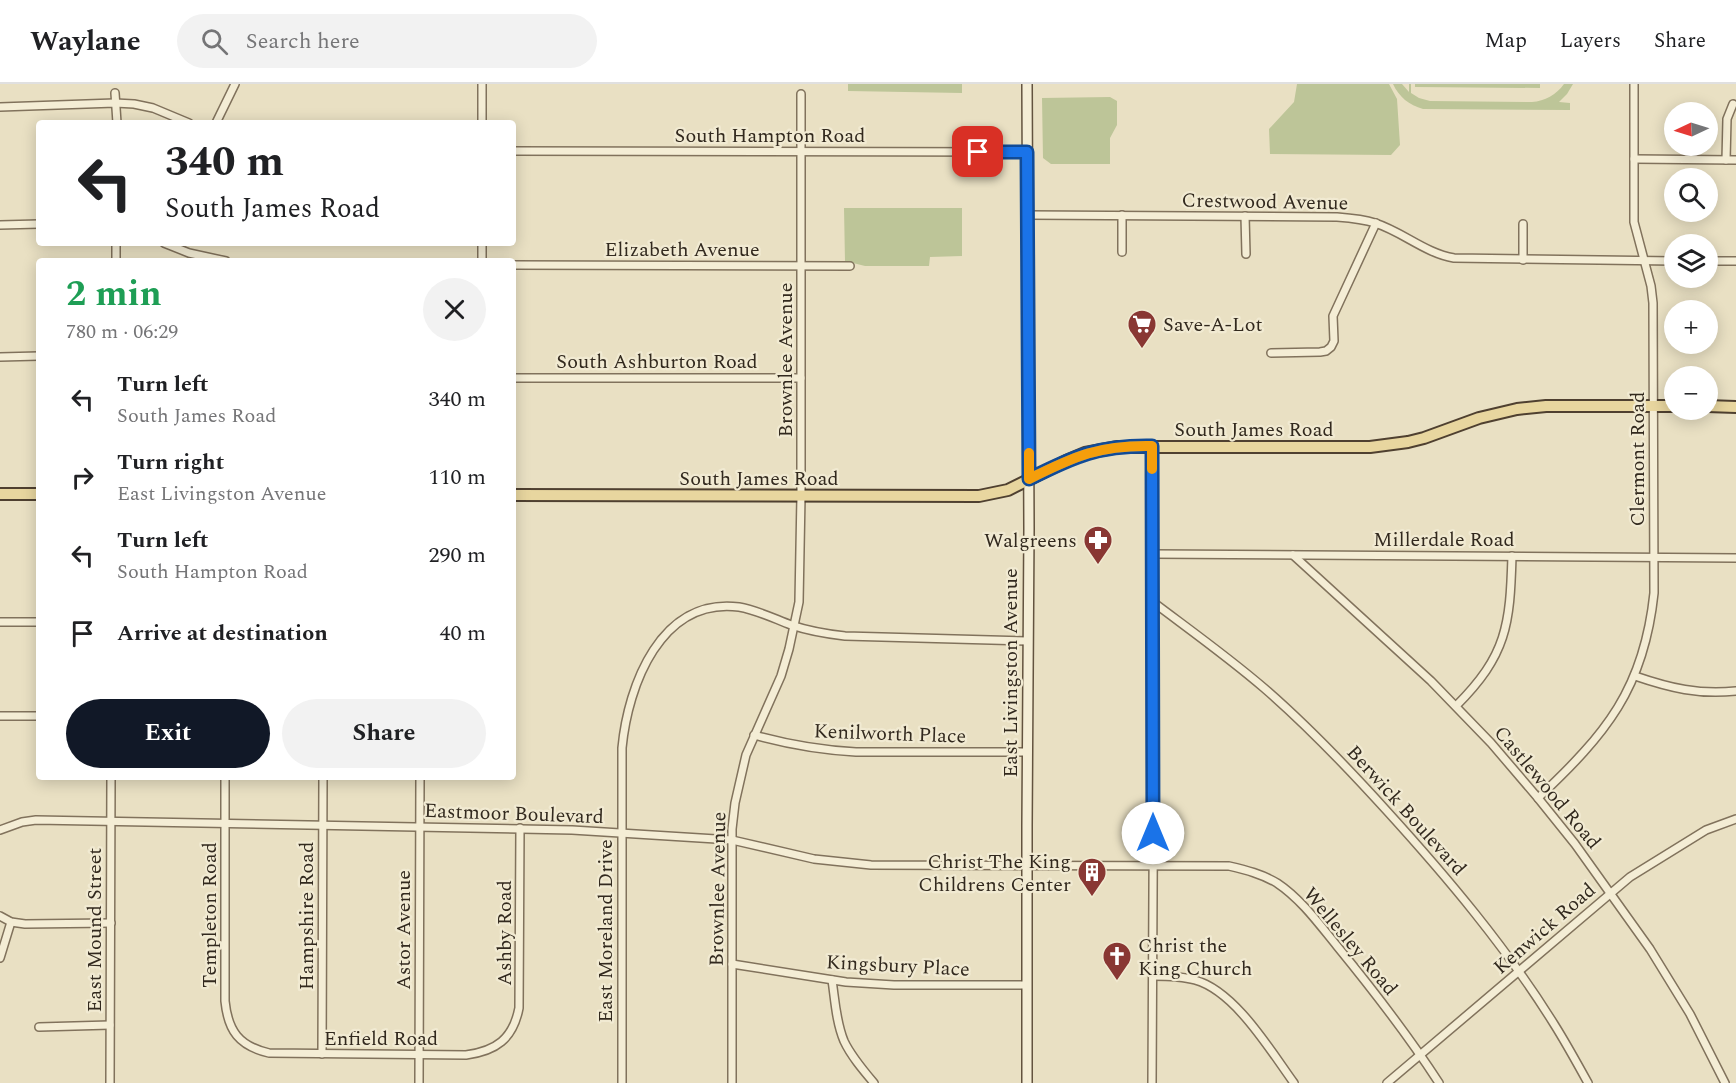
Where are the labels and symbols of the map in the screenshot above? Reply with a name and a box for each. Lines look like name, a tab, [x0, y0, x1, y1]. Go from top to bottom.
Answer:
north arrow	[1664, 102, 1718, 156]
street label: South Hampton Road	[675, 121, 865, 151]
pin	[952, 126, 1003, 177]
street label: Crestwood Avenue	[1181, 186, 1349, 218]
street label: Elizabeth Avenue	[604, 235, 760, 265]
street label: Brownlee Avenue	[771, 283, 801, 437]
supermarket icon: Save-A-Lot	[1126, 308, 1158, 350]
place label: Save-A-Lot	[1163, 310, 1263, 340]
street label: South Ashburton Road	[556, 347, 758, 377]
street label: Clermont Road	[1623, 392, 1653, 526]
street label: South James Road	[1174, 415, 1334, 445]
street label: South James Road	[679, 464, 839, 494]
pharmacy icon: Walgreens	[1082, 524, 1114, 566]
street label: Millerdale Road	[1373, 525, 1515, 555]
place label: Walgreens	[984, 526, 1077, 556]
street label: East Livingston Avenue	[996, 568, 1026, 778]
street label: Kenilworth Place	[813, 716, 967, 752]
street label: Castlewood Road	[1486, 719, 1608, 856]
street label: Berwick Boulevard	[1339, 738, 1473, 883]
street label: Eastmoor Boulevard	[424, 796, 604, 832]
position arrow	[1121, 801, 1185, 865]
street label: Brownlee Avenue	[702, 811, 734, 967]
street label: East Moreland Drive	[591, 839, 621, 1023]
street label: Templeton Road	[195, 842, 225, 988]
street label: Hampshire Road	[292, 842, 322, 990]
place label: Christ The King Childrens Center	[918, 847, 1071, 900]
street label: East Mound Street	[80, 848, 110, 1012]
building icon: Christ The King Childrens Center	[1076, 856, 1108, 898]
street label: Astor Avenue	[389, 870, 419, 990]
street label: Kenwick Road	[1487, 876, 1603, 982]
street label: Ashby Road	[490, 880, 520, 986]
street label: Wellesley Road	[1296, 881, 1405, 1003]
place label: Christ the King Church	[1138, 931, 1252, 984]
church icon: Christ the King Church	[1101, 940, 1133, 982]
street label: Kingsbury Place	[825, 947, 971, 985]
street label: Enfield Road	[324, 1024, 438, 1054]

